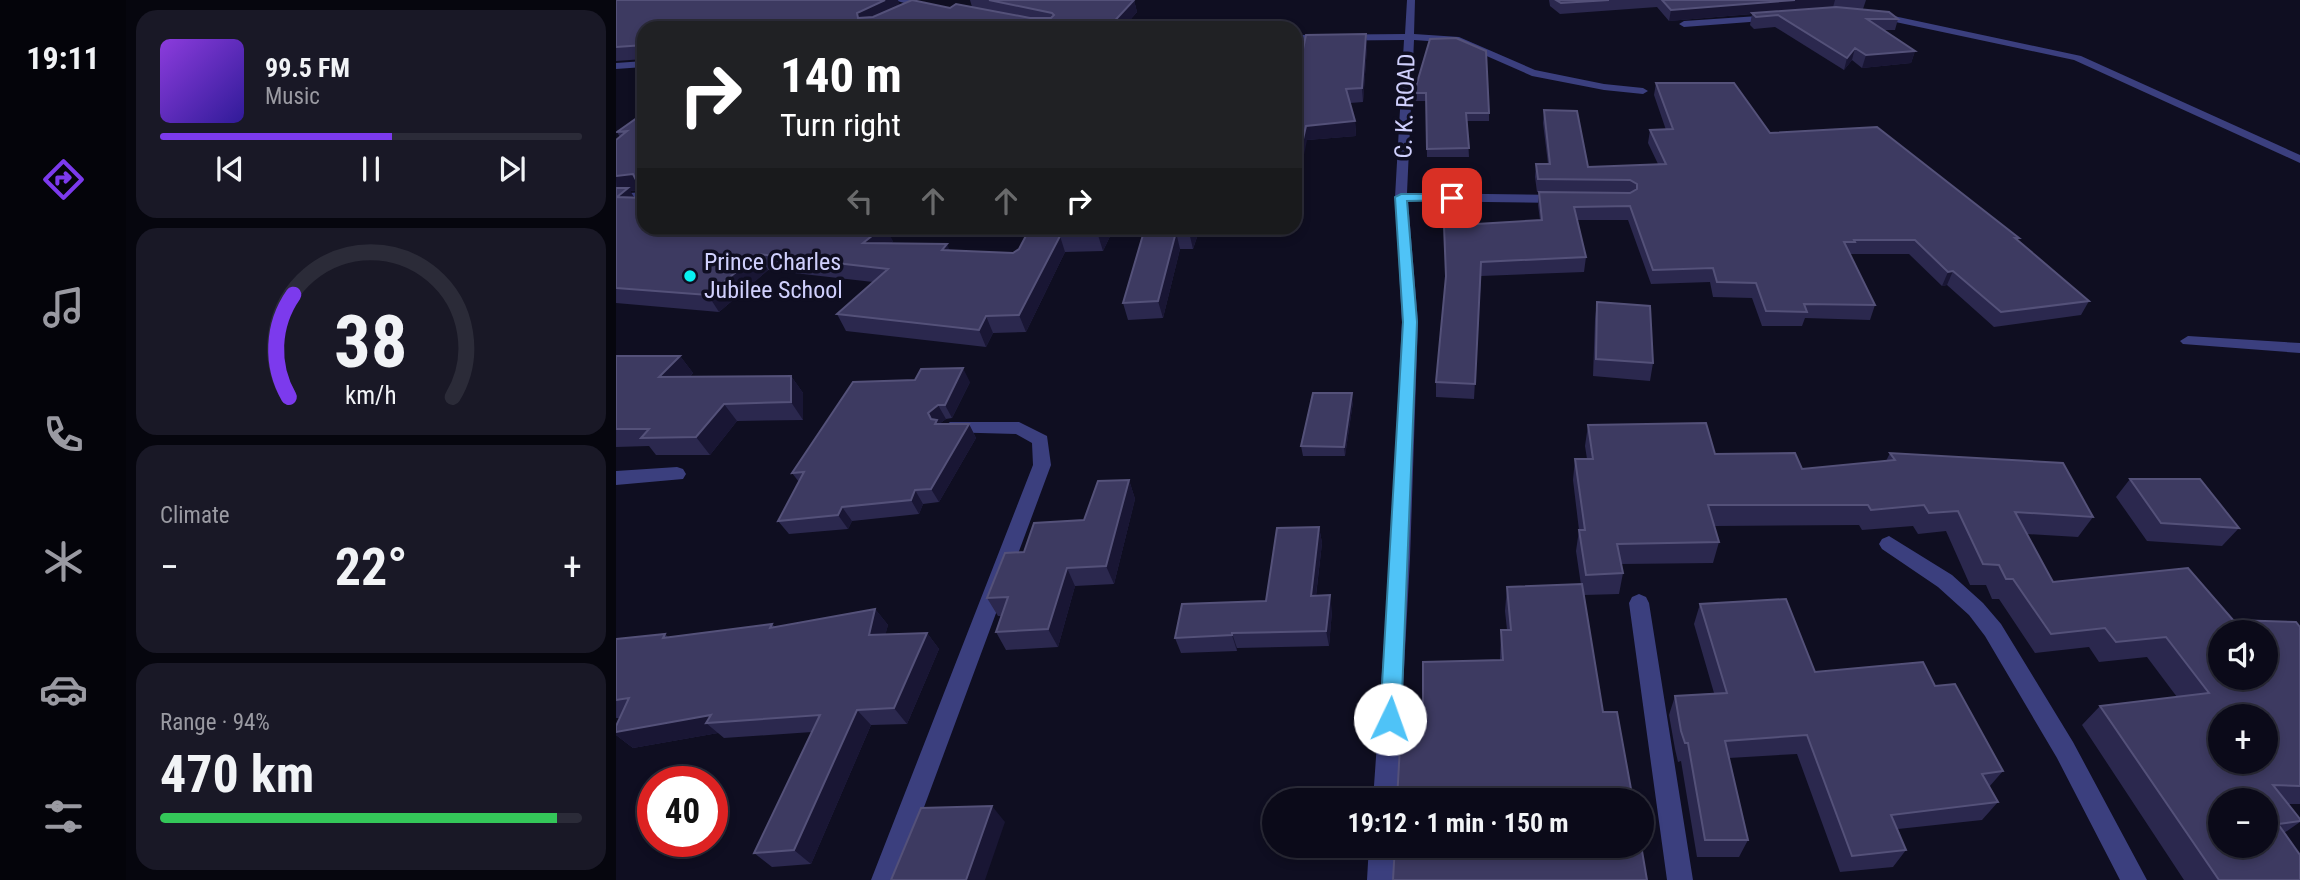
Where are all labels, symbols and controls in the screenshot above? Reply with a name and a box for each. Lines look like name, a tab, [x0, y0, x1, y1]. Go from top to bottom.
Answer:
text: 19:11	[26, 39, 100, 77]
text: 140 m	[780, 47, 902, 104]
icon: right	[665, 49, 756, 140]
text: 99.5 FM	[265, 53, 350, 83]
street label: C. K. ROAD	[1389, 53, 1421, 159]
text: Music	[265, 83, 320, 110]
text: Turn right	[780, 106, 901, 144]
icon: previous	[211, 150, 249, 188]
icon: pause	[352, 150, 390, 188]
icon: next	[493, 150, 531, 188]
icon: directions	[39, 155, 88, 204]
pin	[1422, 168, 1482, 228]
icon: arrive	[1433, 179, 1471, 217]
icon: left	[841, 182, 879, 220]
icon: ahead	[914, 182, 952, 220]
icon: ahead	[987, 182, 1025, 220]
icon: right	[1060, 182, 1098, 220]
place label: Prince Charles Jubilee School	[704, 248, 843, 304]
marker: Prince Charles Jubilee School	[682, 268, 698, 284]
icon: music	[39, 283, 88, 332]
text: 38	[334, 300, 408, 386]
text: km/h	[345, 381, 397, 410]
icon: phone	[39, 410, 88, 459]
text: Climate	[160, 502, 230, 529]
icon: climate	[39, 537, 88, 586]
text: 22°	[335, 537, 407, 598]
text: −	[160, 545, 179, 589]
text: +	[563, 545, 582, 589]
map controls	[2208, 620, 2278, 858]
button: sound	[2208, 620, 2278, 690]
icon: car	[39, 665, 88, 714]
position arrow	[1353, 682, 1427, 756]
button: +	[2208, 704, 2278, 774]
text: Range · 94%	[160, 709, 270, 736]
text: 470 km	[160, 744, 314, 805]
speed limit sign: 40	[637, 766, 728, 857]
button: −	[2208, 788, 2278, 858]
icon: filters	[39, 792, 88, 841]
text: 19:12 · 1 min · 150 m	[1348, 808, 1568, 838]

